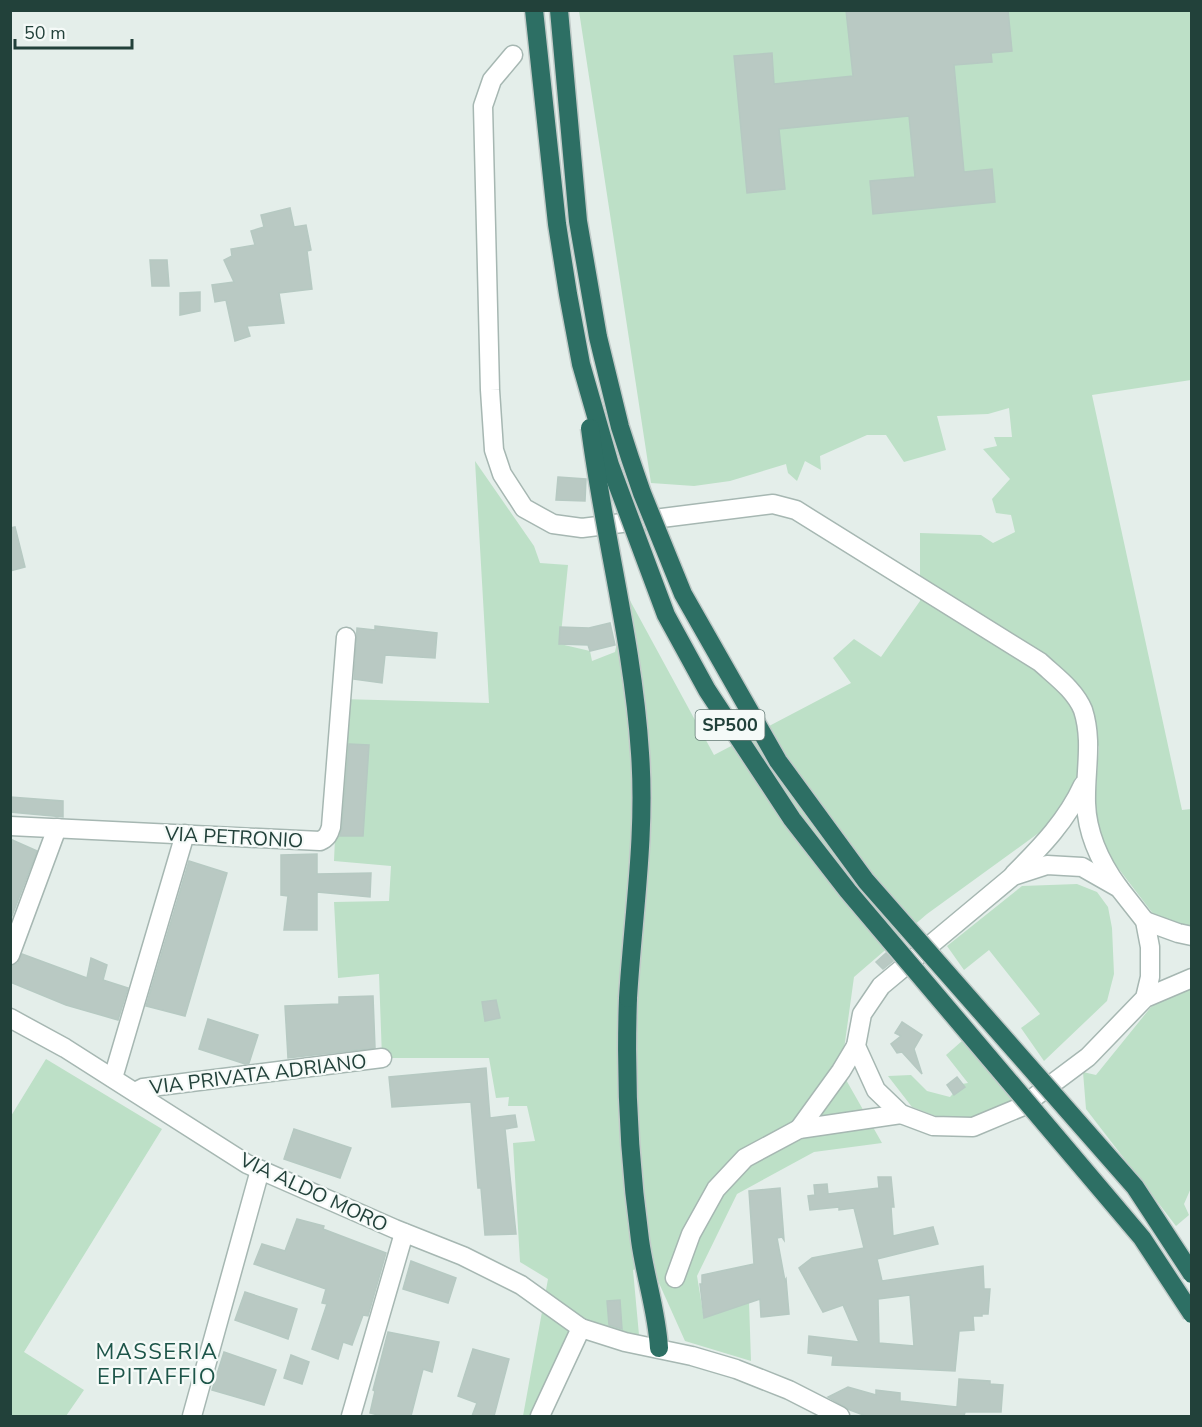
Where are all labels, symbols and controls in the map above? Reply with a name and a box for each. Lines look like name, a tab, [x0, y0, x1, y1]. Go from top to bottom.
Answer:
scale bar	[15, 12, 132, 50]
text: 50 m	[24, 21, 66, 45]
road number: SP500	[696, 710, 764, 740]
street label: VIA PETRONIO	[163, 820, 304, 855]
street label: VIA PRIVATA ADRIANO	[147, 1048, 368, 1101]
street label: VIA ALDO MORO	[234, 1146, 392, 1239]
district label: MASSERIA EPITAFFIO	[96, 1337, 218, 1392]

